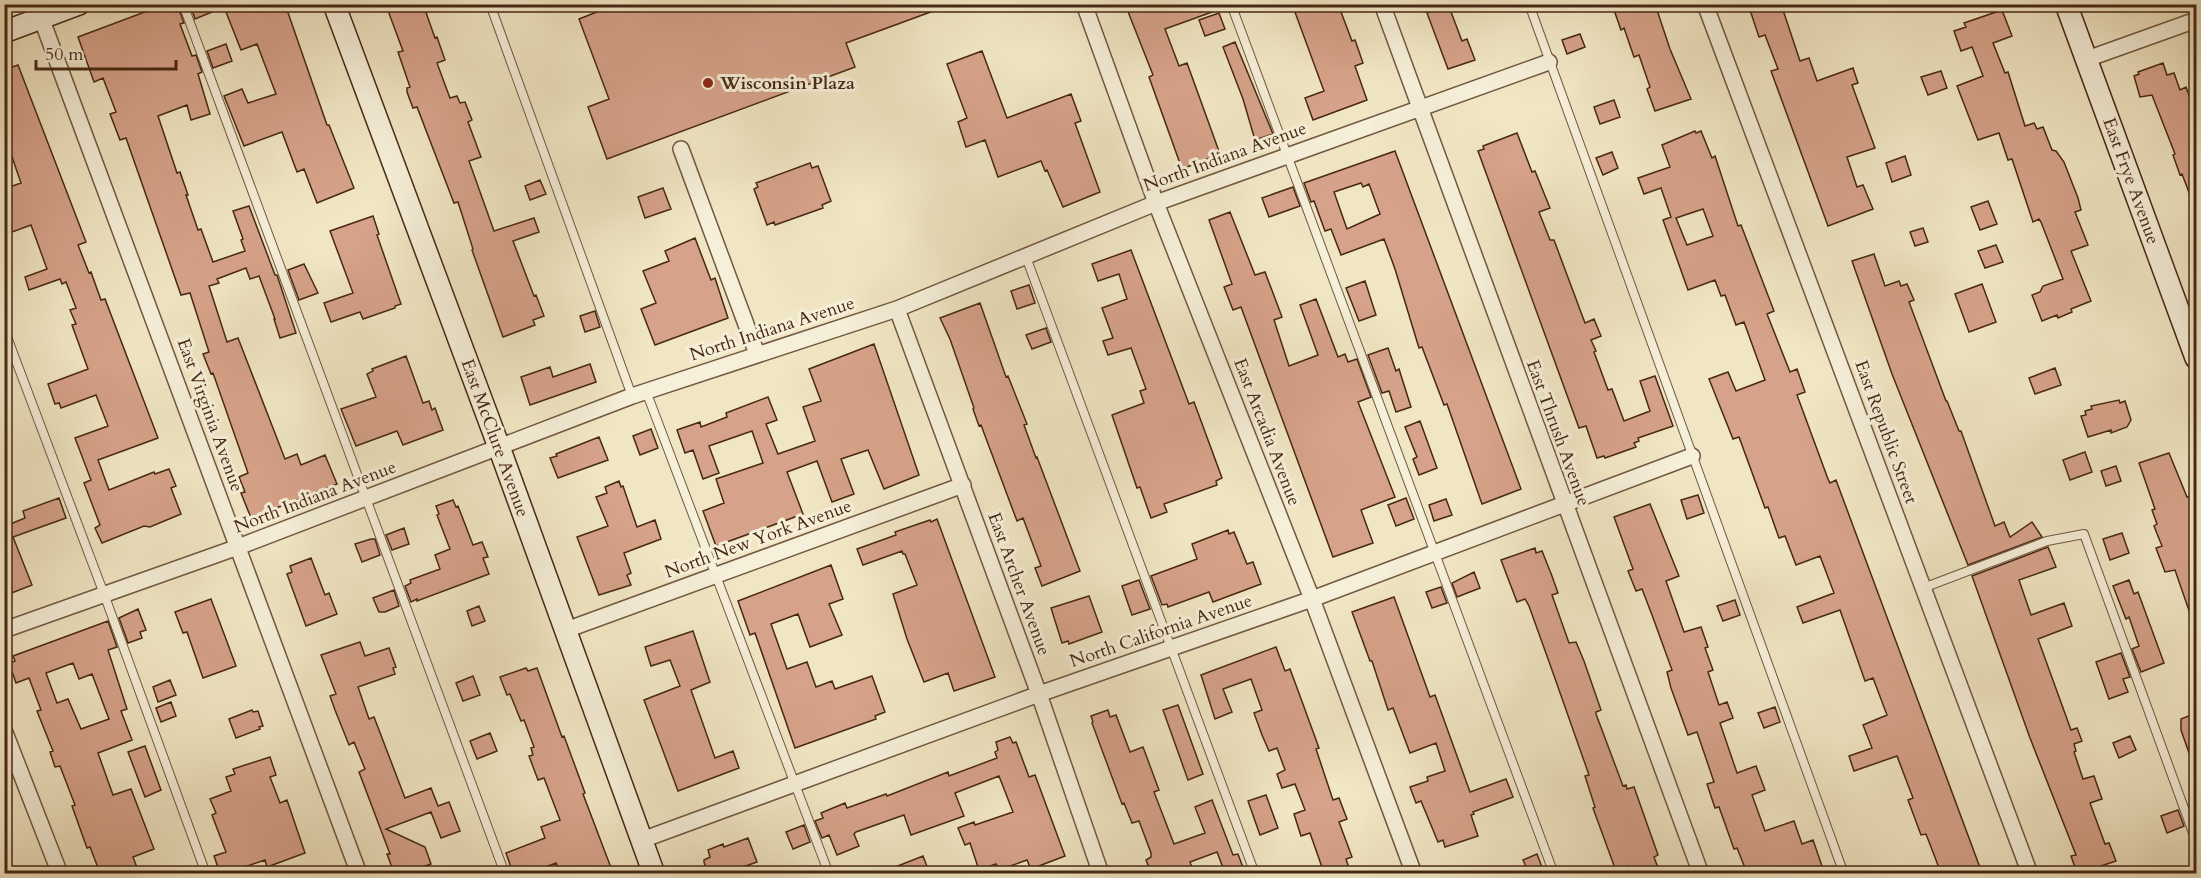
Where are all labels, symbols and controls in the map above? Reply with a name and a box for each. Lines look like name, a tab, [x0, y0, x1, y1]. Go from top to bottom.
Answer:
scale bar	[36, 33, 176, 71]
text: 50 m	[45, 42, 84, 67]
place label: Wisconsin Plaza	[719, 71, 855, 96]
marker: Wisconsin Plaza	[701, 76, 715, 90]
street label: East Frye Avenue	[2096, 114, 2166, 248]
street label: North Indiana Avenue	[1140, 116, 1310, 198]
street label: North Indiana Avenue	[686, 291, 858, 367]
street label: East Virginia Avenue	[171, 335, 249, 495]
street label: East McClure Avenue	[455, 355, 535, 521]
street label: East Arcadia Avenue	[1227, 355, 1307, 509]
street label: East Thrush Avenue	[1520, 356, 1596, 510]
street label: East Republic Street	[1848, 357, 1924, 508]
street label: North Indiana Avenue	[230, 454, 400, 540]
street label: North New York Avenue	[661, 493, 855, 585]
street label: East Archer Avenue	[981, 509, 1057, 659]
street label: North California Avenue	[1066, 588, 1256, 674]

